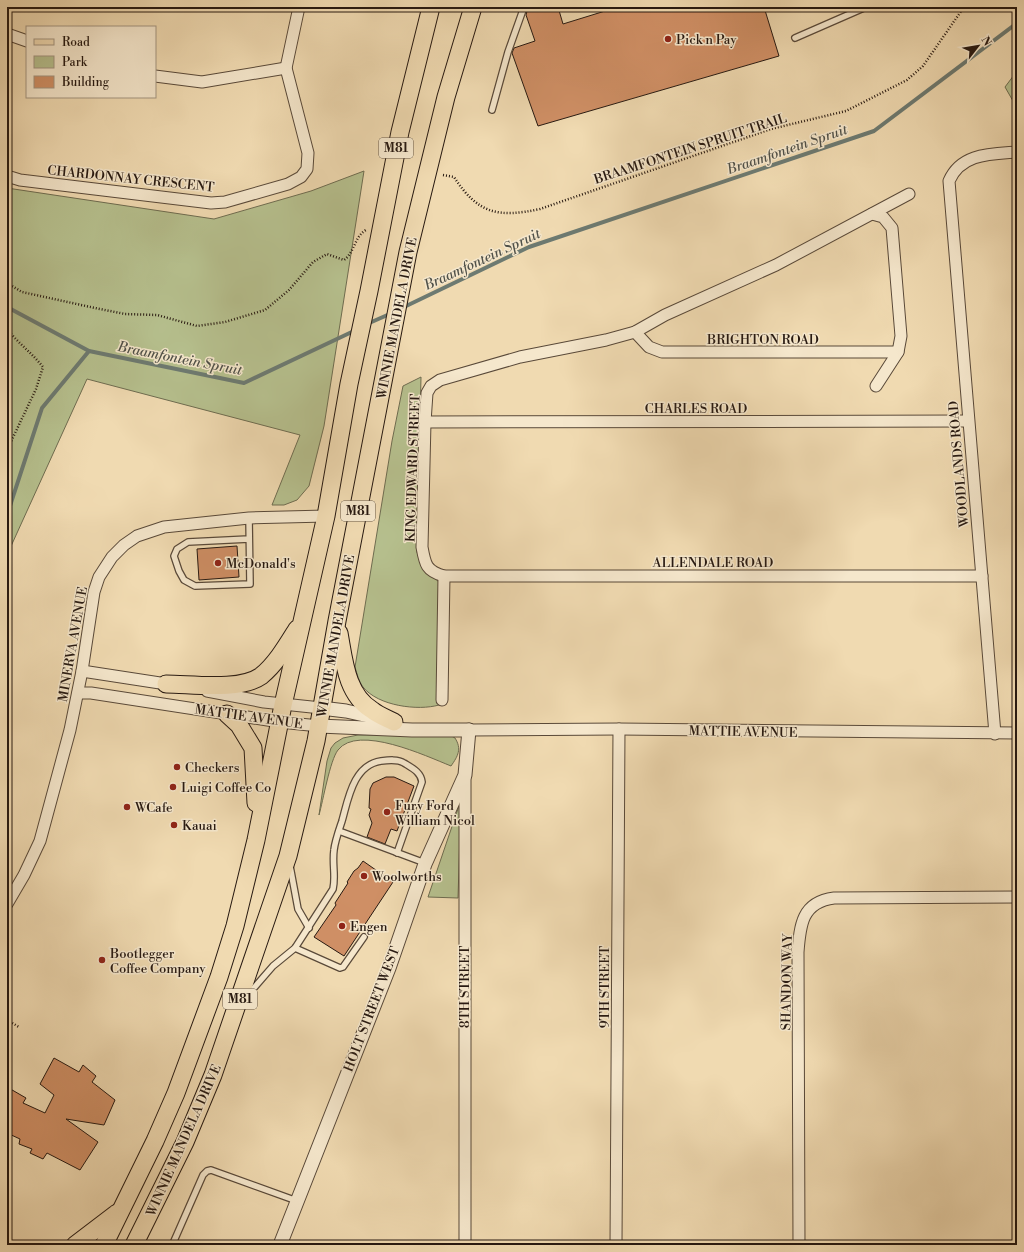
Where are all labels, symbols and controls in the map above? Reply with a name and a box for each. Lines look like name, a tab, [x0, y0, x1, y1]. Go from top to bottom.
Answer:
legend	[26, 26, 156, 98]
north arrow	[958, 26, 998, 66]
place label: Pick n Pay	[676, 32, 737, 48]
marker: Pick n Pay	[663, 34, 673, 44]
text: N	[977, 34, 994, 49]
text: Road	[62, 35, 90, 50]
text: Park	[62, 55, 88, 70]
text: Building	[61, 75, 110, 90]
street label: BRAAMFONTEIN SPRUIT TRAIL	[591, 110, 789, 188]
water label: Braamfontein Spruit	[724, 121, 850, 179]
road number: M81	[379, 138, 413, 158]
street label: CHARDONNAY CRESCENT	[47, 162, 215, 196]
water label: Braamfontein Spruit	[420, 225, 544, 295]
street label: WINNIE MANDELA DRIVE	[373, 236, 421, 402]
street label: BRIGHTON ROAD	[706, 332, 819, 348]
water label: Braamfontein Spruit	[115, 338, 244, 380]
street label: KING EDWARD STREET	[402, 394, 424, 542]
street label: WOODLANDS ROAD	[945, 400, 973, 529]
street label: CHARLES ROAD	[645, 401, 747, 417]
road number: M81	[341, 501, 375, 521]
street label: WINNIE MANDELA DRIVE	[314, 554, 358, 720]
street label: ALLENDALE ROAD	[652, 555, 773, 571]
place label: McDonald's	[226, 556, 296, 572]
marker: McDonald's	[213, 558, 223, 568]
street label: MINERVA AVENUE	[55, 585, 91, 703]
street label: MATTIE AVENUE	[194, 701, 304, 732]
street label: MATTIE AVENUE	[688, 723, 798, 741]
place label: Checkers	[185, 760, 240, 776]
marker: Checkers	[172, 762, 182, 772]
place label: Luigi Coffee Co	[181, 780, 271, 796]
marker: Luigi Coffee Co	[168, 782, 178, 792]
place label: Fury Ford William Nicol	[394, 798, 475, 829]
place label: WCafe	[134, 800, 173, 816]
marker: WCafe	[122, 802, 132, 812]
marker: Fury Ford William Nicol	[382, 807, 392, 817]
place label: Kauai	[182, 818, 217, 834]
marker: Kauai	[169, 820, 179, 830]
place label: Woolworths	[371, 869, 442, 885]
marker: Woolworths	[359, 871, 369, 881]
place label: Engen	[350, 919, 388, 935]
marker: Engen	[337, 921, 347, 931]
street label: SHANDON WAY	[778, 932, 796, 1030]
street label: HOLT STREET WEST	[341, 944, 403, 1074]
place label: Bootlegger Coffee Company	[109, 946, 206, 977]
street label: 8TH STREET	[457, 946, 473, 1028]
street label: 9TH STREET	[597, 946, 613, 1028]
marker: Bootlegger Coffee Company	[97, 955, 107, 965]
road number: M81	[223, 989, 257, 1009]
street label: WINNIE MANDELA DRIVE	[143, 1062, 225, 1220]

